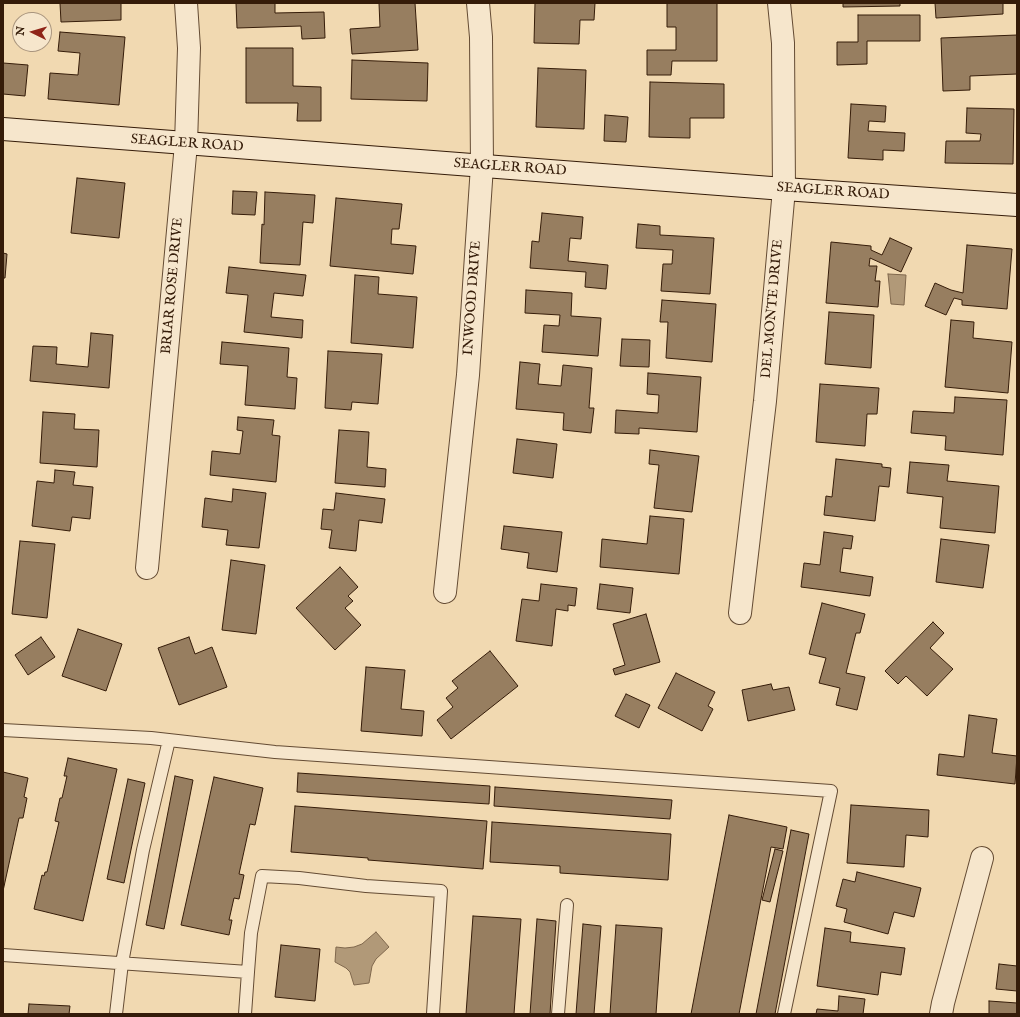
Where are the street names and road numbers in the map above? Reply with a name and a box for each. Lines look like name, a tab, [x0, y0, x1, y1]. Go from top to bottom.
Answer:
street label: SEAGLER ROAD	[130, 132, 244, 156]
street label: SEAGLER ROAD	[453, 156, 567, 180]
street label: SEAGLER ROAD	[776, 180, 890, 204]
street label: BRIAR ROSE DRIVE	[159, 217, 187, 355]
street label: DEL MONTE DRIVE	[759, 239, 787, 379]
street label: INWOOD DRIVE	[461, 240, 485, 356]

